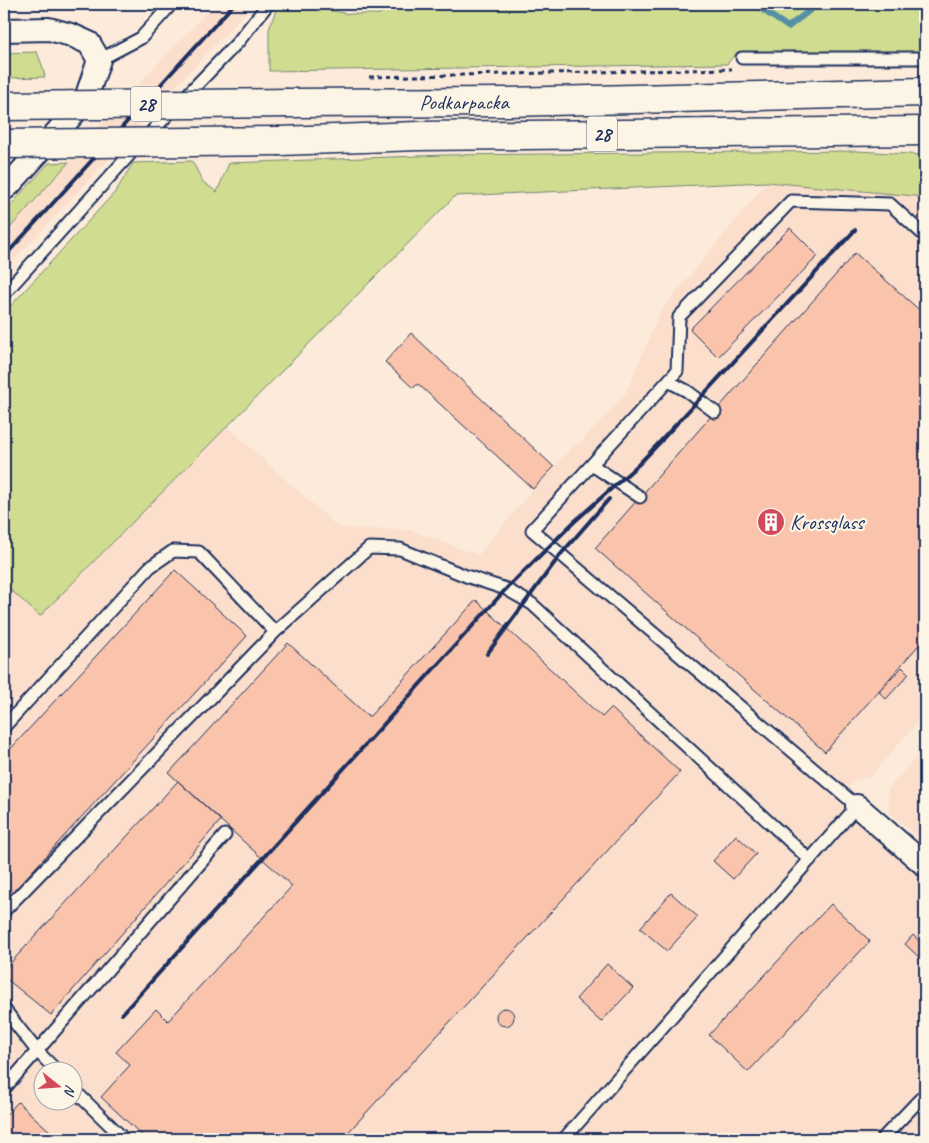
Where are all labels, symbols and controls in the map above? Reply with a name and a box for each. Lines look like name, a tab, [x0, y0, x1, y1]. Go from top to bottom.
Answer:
road number: 28	[131, 86, 161, 122]
street label: Podkarpacka	[419, 89, 511, 115]
road number: 28	[587, 116, 617, 152]
building icon: Krossglass	[756, 507, 786, 537]
place label: Krossglass	[790, 509, 865, 535]
north arrow	[32, 1060, 82, 1110]
text: N	[60, 1083, 79, 1099]

